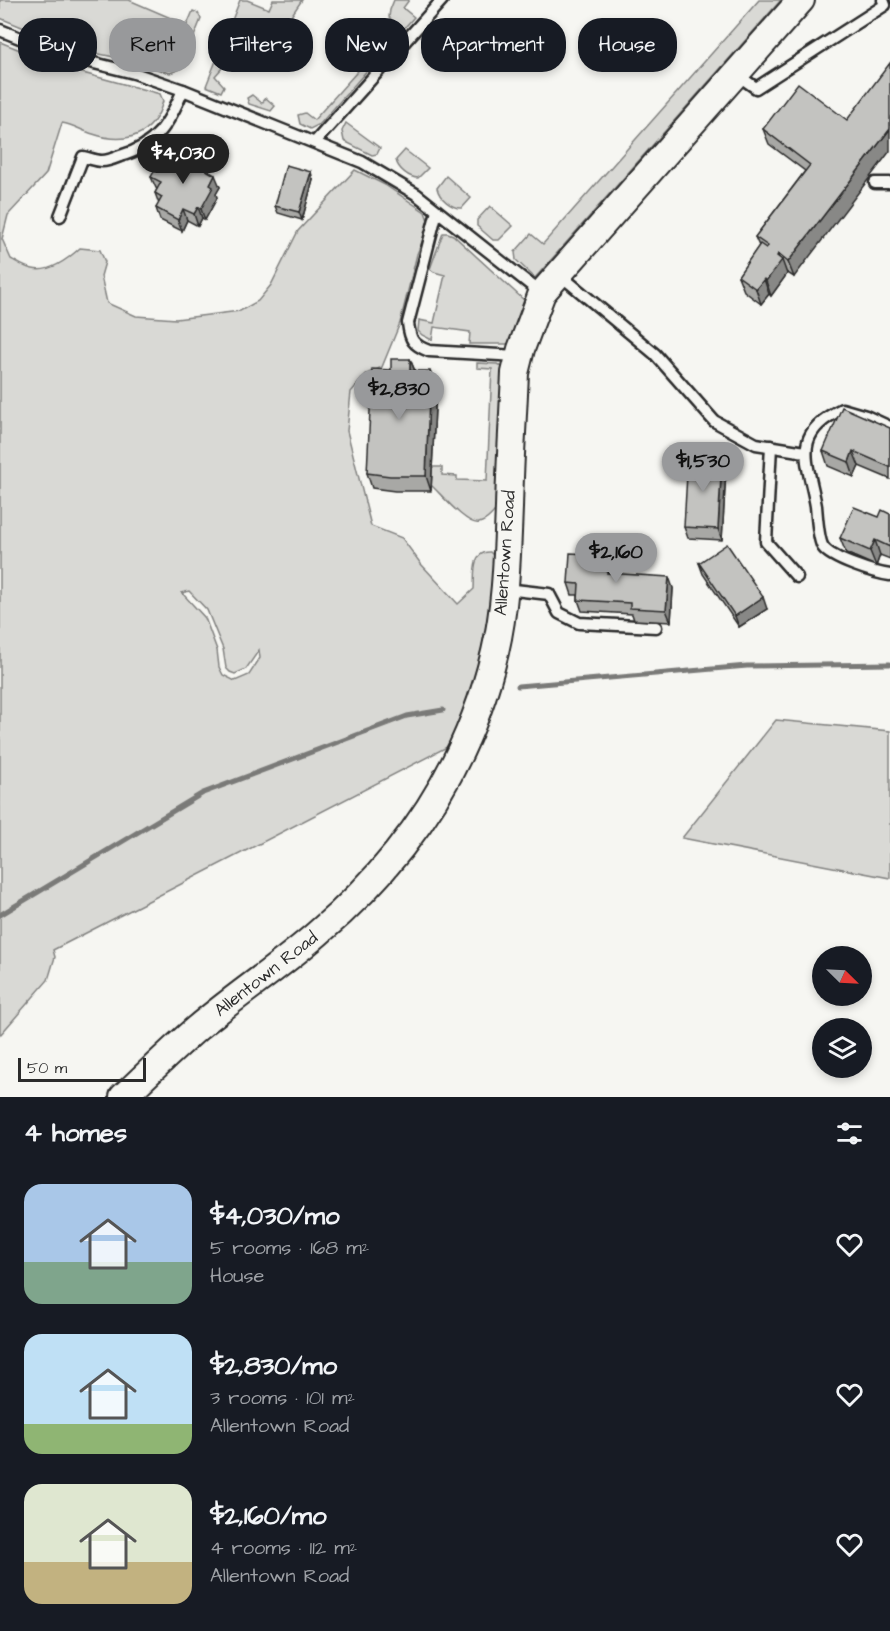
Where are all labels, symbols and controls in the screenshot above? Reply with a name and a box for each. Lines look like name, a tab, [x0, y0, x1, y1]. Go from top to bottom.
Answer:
chip: Buy	[18, 18, 97, 72]
chip: Rent	[109, 18, 196, 72]
chip: Filters	[208, 18, 313, 72]
chip: New	[325, 18, 409, 72]
chip: Apartment	[421, 18, 566, 72]
chip: House	[578, 18, 677, 72]
pin: $4,030	[134, 134, 232, 185]
text: $4,030	[151, 139, 215, 167]
pin: $2,830	[350, 370, 448, 421]
text: $2,830	[368, 375, 430, 403]
pin: $1,530	[654, 442, 752, 493]
text: $1,530	[676, 447, 730, 475]
street label: Allentown Road	[488, 490, 522, 616]
pin: $2,160	[567, 533, 665, 584]
text: $2,160	[589, 538, 643, 566]
street label: Allentown Road	[209, 926, 323, 1022]
north arrow	[812, 946, 872, 1006]
map controls	[812, 946, 872, 1078]
button: layers	[812, 1018, 872, 1078]
scale bar	[18, 1055, 146, 1082]
text: 50 m	[27, 1057, 67, 1079]
text: 4 homes	[24, 1115, 127, 1151]
icon: filters	[833, 1117, 866, 1150]
text: $4,030/mo	[210, 1198, 340, 1234]
icon: home	[72, 1208, 144, 1280]
icon: heart	[833, 1228, 866, 1261]
text: 5 rooms · 168 m²	[210, 1234, 369, 1262]
text: House	[210, 1262, 264, 1290]
text: $2,830/mo	[210, 1348, 337, 1384]
icon: home	[72, 1358, 144, 1430]
icon: heart	[833, 1378, 866, 1411]
text: 3 rooms · 101 m²	[210, 1384, 355, 1412]
text: Allentown Road	[210, 1412, 349, 1440]
text: $2,160/mo	[210, 1498, 327, 1534]
icon: home	[72, 1508, 144, 1580]
icon: heart	[833, 1528, 866, 1561]
text: 4 rooms · 112 m²	[210, 1534, 357, 1562]
text: Allentown Road	[210, 1562, 349, 1590]

